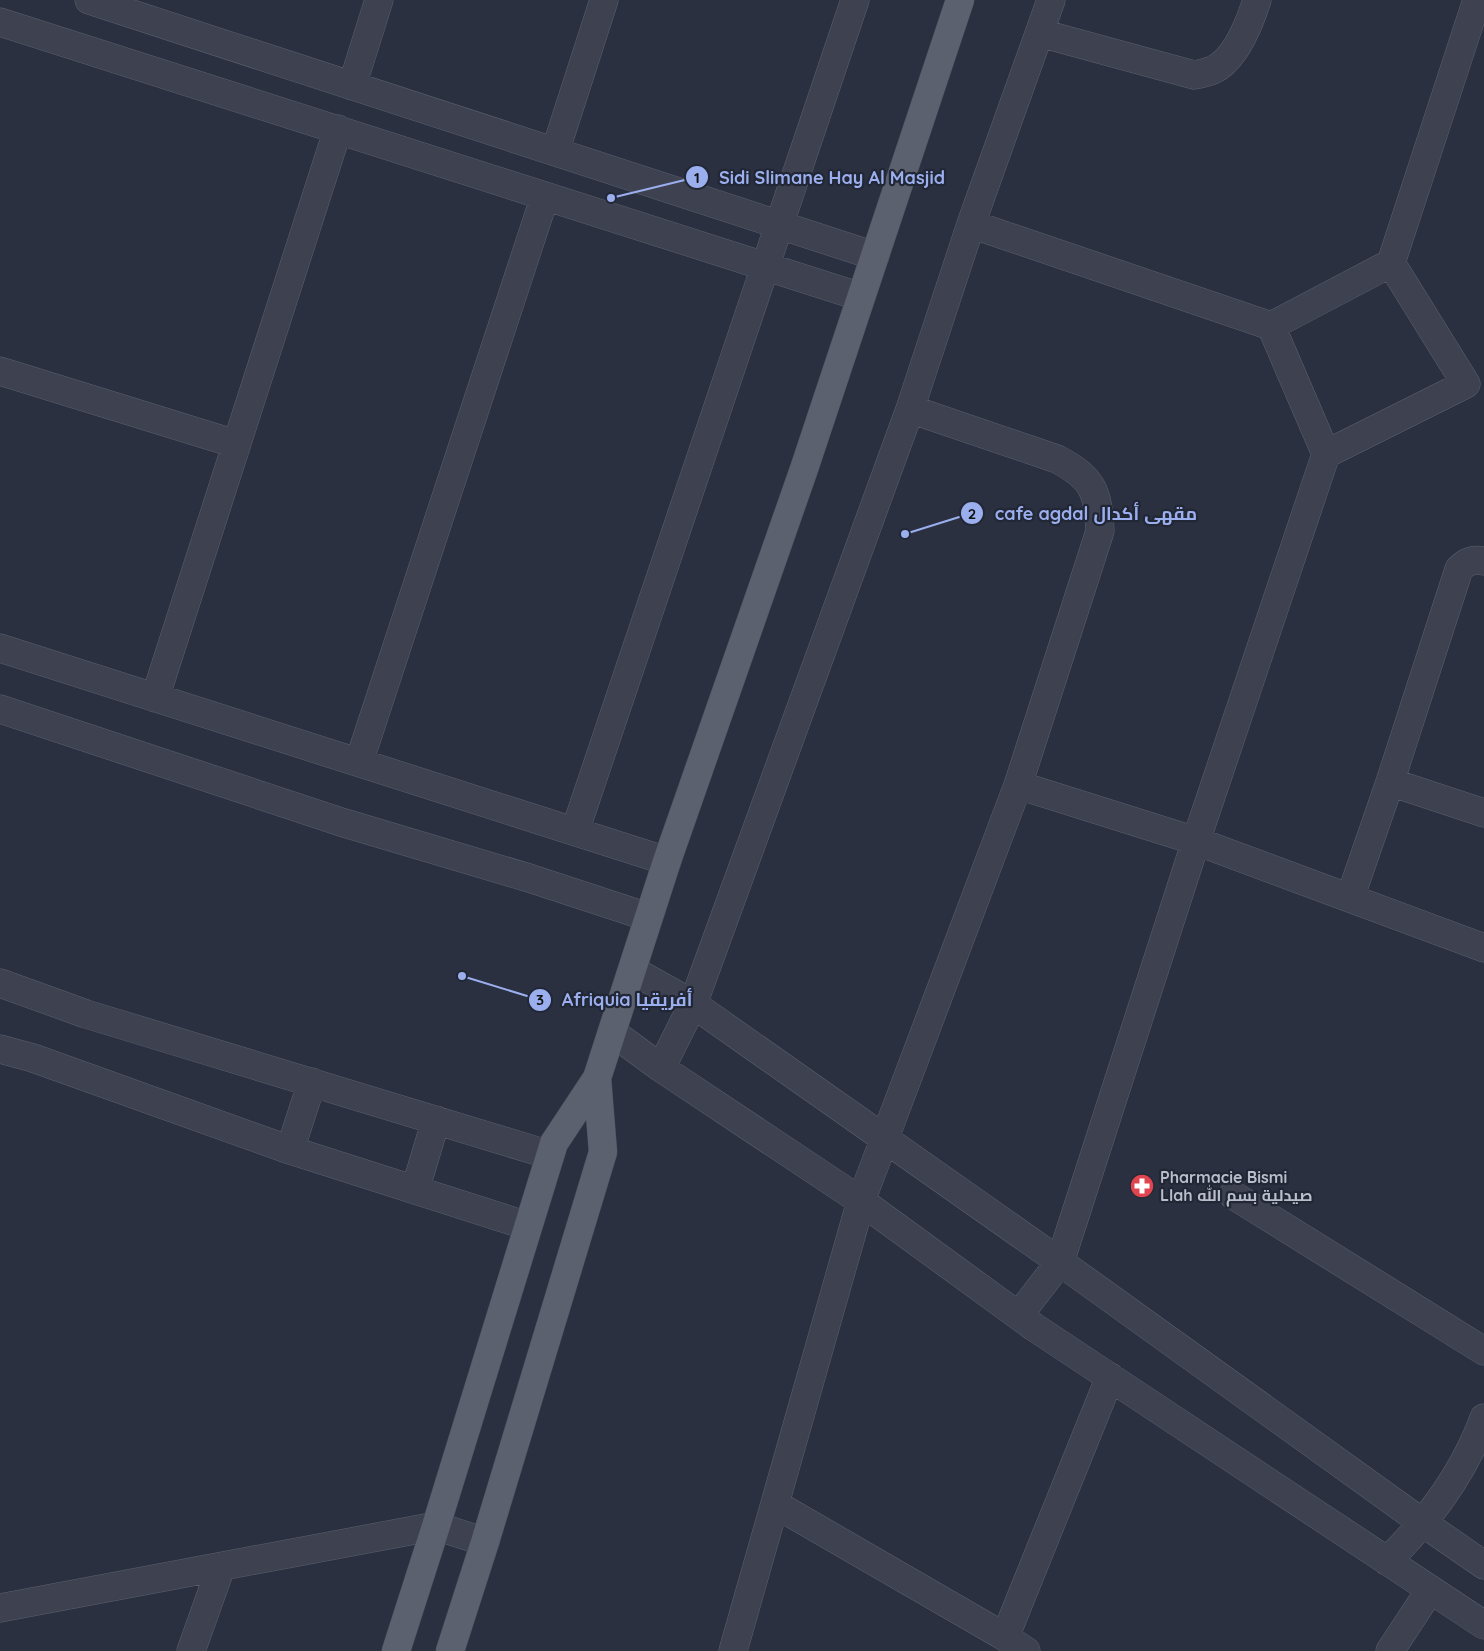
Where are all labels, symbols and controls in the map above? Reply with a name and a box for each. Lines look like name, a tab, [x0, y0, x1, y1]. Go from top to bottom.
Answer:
callout: Sidi Slimane Hay Al Masjid	[684, 161, 955, 194]
text: Sidi Slimane Hay Al Masjid	[719, 166, 945, 189]
text: 1	[694, 168, 700, 187]
callout: cafe agdal مقهى أكدال	[959, 497, 1207, 530]
text: cafe agdal مقهى أكدال	[995, 501, 1197, 525]
text: 2	[968, 504, 976, 523]
callout: Afriquia أفريقيا	[527, 983, 703, 1016]
text: Afriquia أفريقيا	[562, 987, 692, 1011]
text: 3	[536, 990, 544, 1009]
place label: Pharmacie Bismi Llah صيدلية بسم الله	[1160, 1167, 1313, 1207]
pharmacy icon: Pharmacie Bismi Llah صيدلية بسم الله	[1129, 1173, 1155, 1199]

